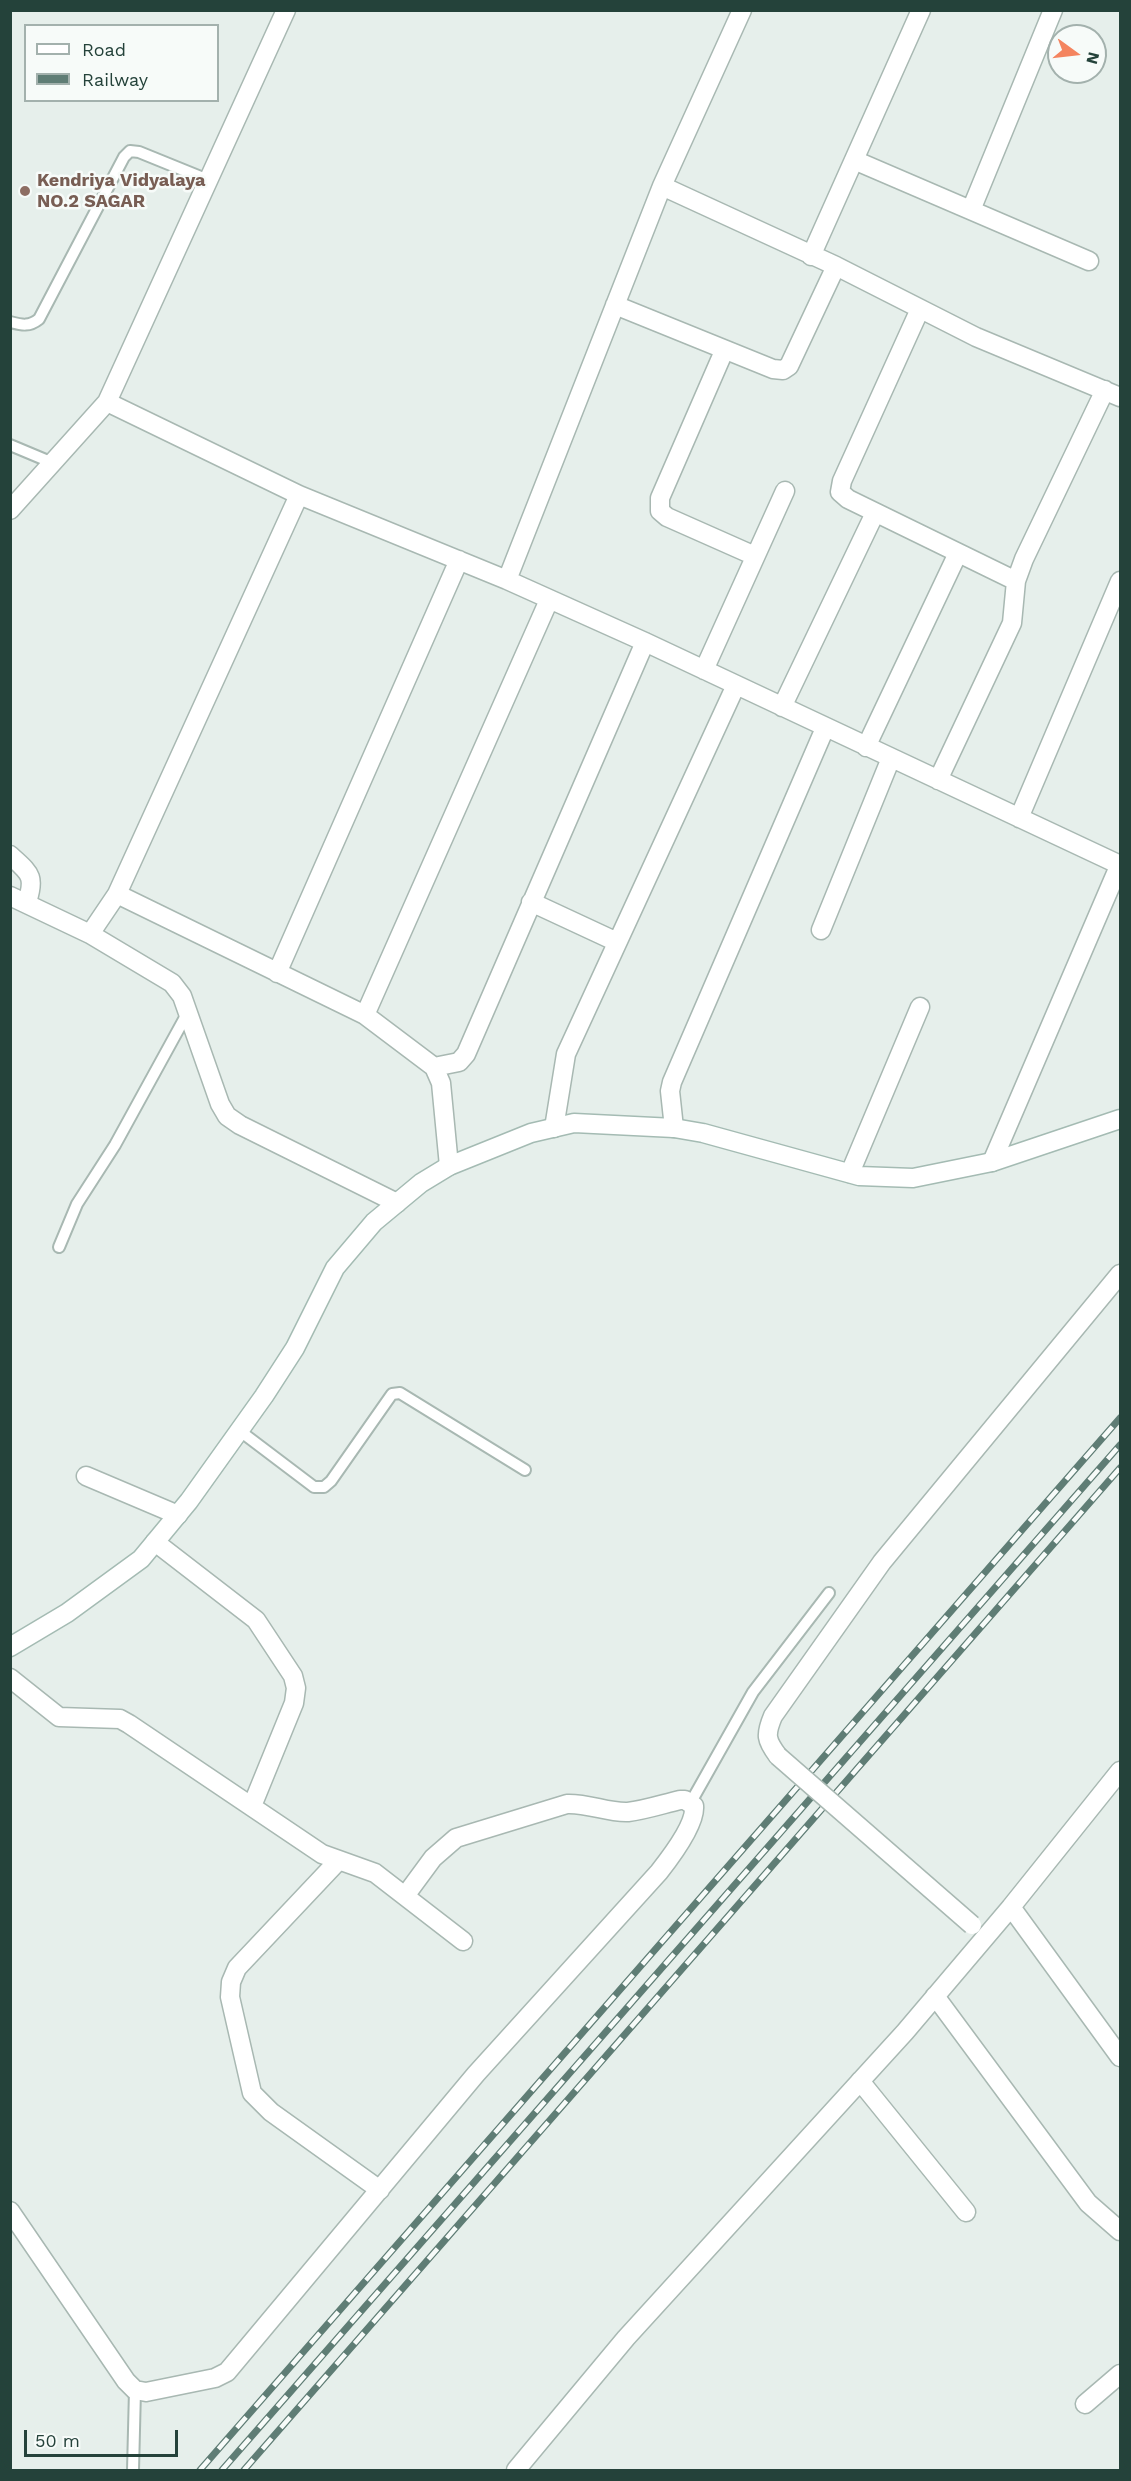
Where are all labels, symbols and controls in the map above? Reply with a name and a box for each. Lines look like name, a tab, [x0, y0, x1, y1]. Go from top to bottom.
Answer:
legend	[24, 24, 219, 102]
north arrow	[1047, 24, 1107, 84]
text: Road	[82, 39, 126, 60]
text: N	[1082, 50, 1104, 66]
text: Railway	[82, 69, 148, 90]
place label: Kendriya Vidyalaya NO.2 SAGAR	[37, 170, 206, 213]
marker: Kendriya Vidyalaya NO.2 SAGAR	[18, 184, 32, 198]
scale bar	[27, 2418, 182, 2456]
text: 50 m	[35, 2430, 80, 2451]

